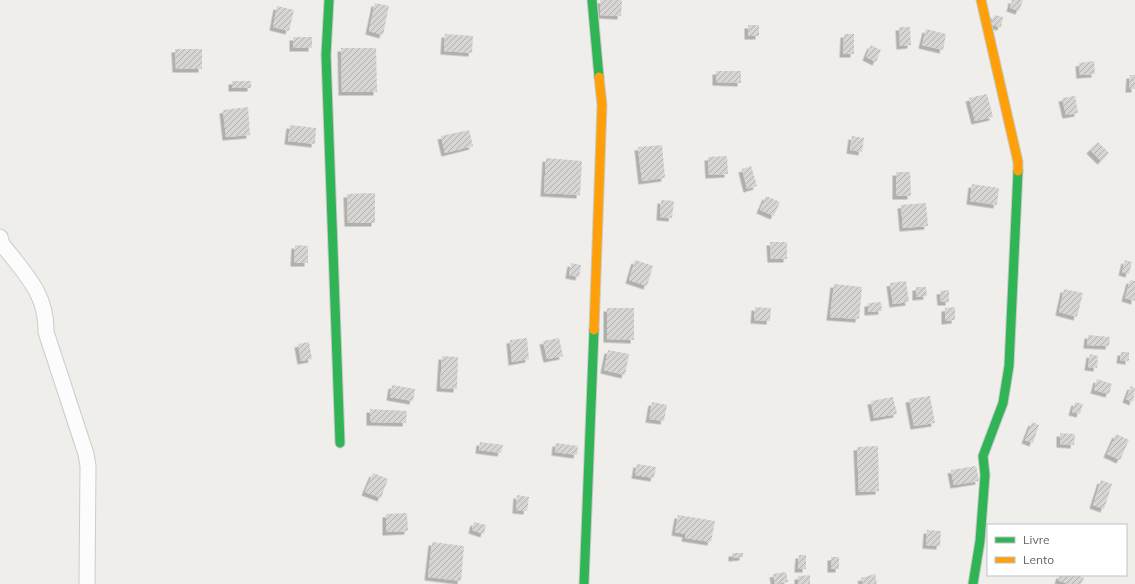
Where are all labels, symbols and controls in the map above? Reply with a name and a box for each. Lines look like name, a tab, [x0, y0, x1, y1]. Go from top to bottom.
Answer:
legend	[987, 524, 1127, 576]
text: Livre	[1023, 532, 1050, 547]
text: Lento	[1023, 552, 1054, 567]

